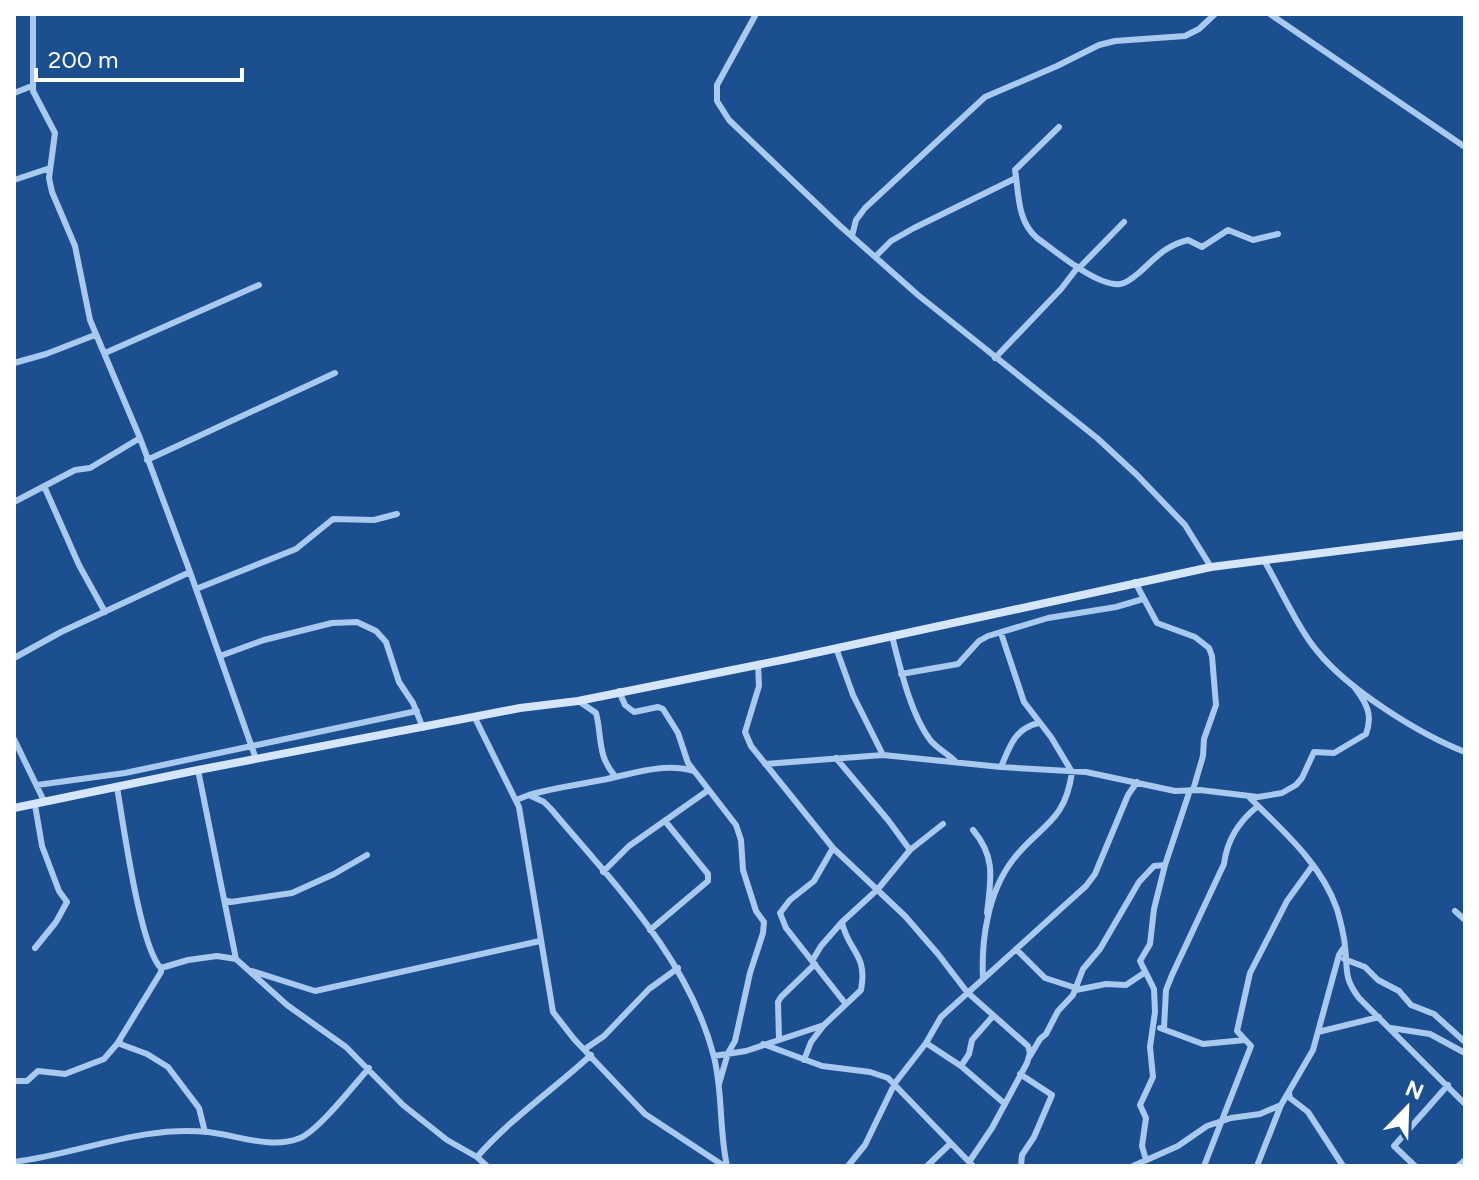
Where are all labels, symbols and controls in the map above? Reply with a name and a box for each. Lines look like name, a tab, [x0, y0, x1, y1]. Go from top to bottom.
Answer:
scale bar	[36, 32, 242, 82]
text: 200 m	[48, 45, 119, 74]
north arrow	[1367, 1068, 1447, 1148]
text: N	[1402, 1074, 1428, 1106]

